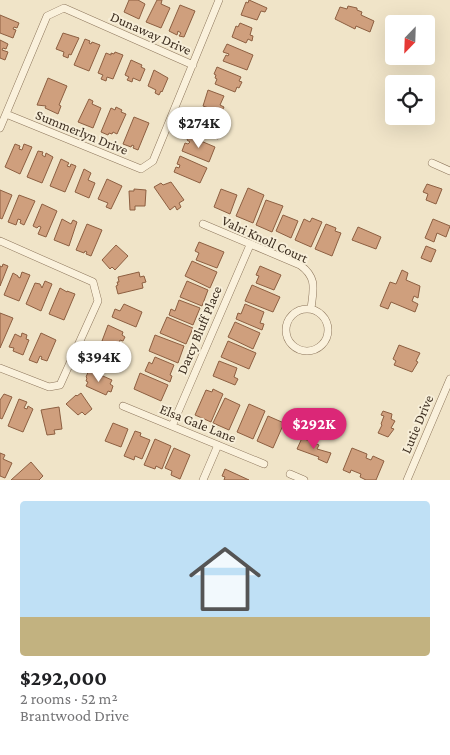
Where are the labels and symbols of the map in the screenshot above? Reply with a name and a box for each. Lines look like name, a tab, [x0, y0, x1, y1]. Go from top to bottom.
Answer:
street label: Dunaway Drive	[108, 8, 194, 58]
north arrow	[385, 15, 435, 65]
street label: Summerlyn Drive	[33, 106, 131, 158]
pin: $274K	[164, 106, 234, 149]
street label: Valri Knoll Court	[219, 212, 311, 266]
street label: Darcy Bluff Place	[173, 284, 225, 376]
pin: $394K	[64, 340, 134, 383]
street label: Lutie Drive	[398, 392, 436, 456]
street label: Elsa Gale Lane	[158, 400, 238, 446]
pin: $292K	[279, 408, 349, 450]

